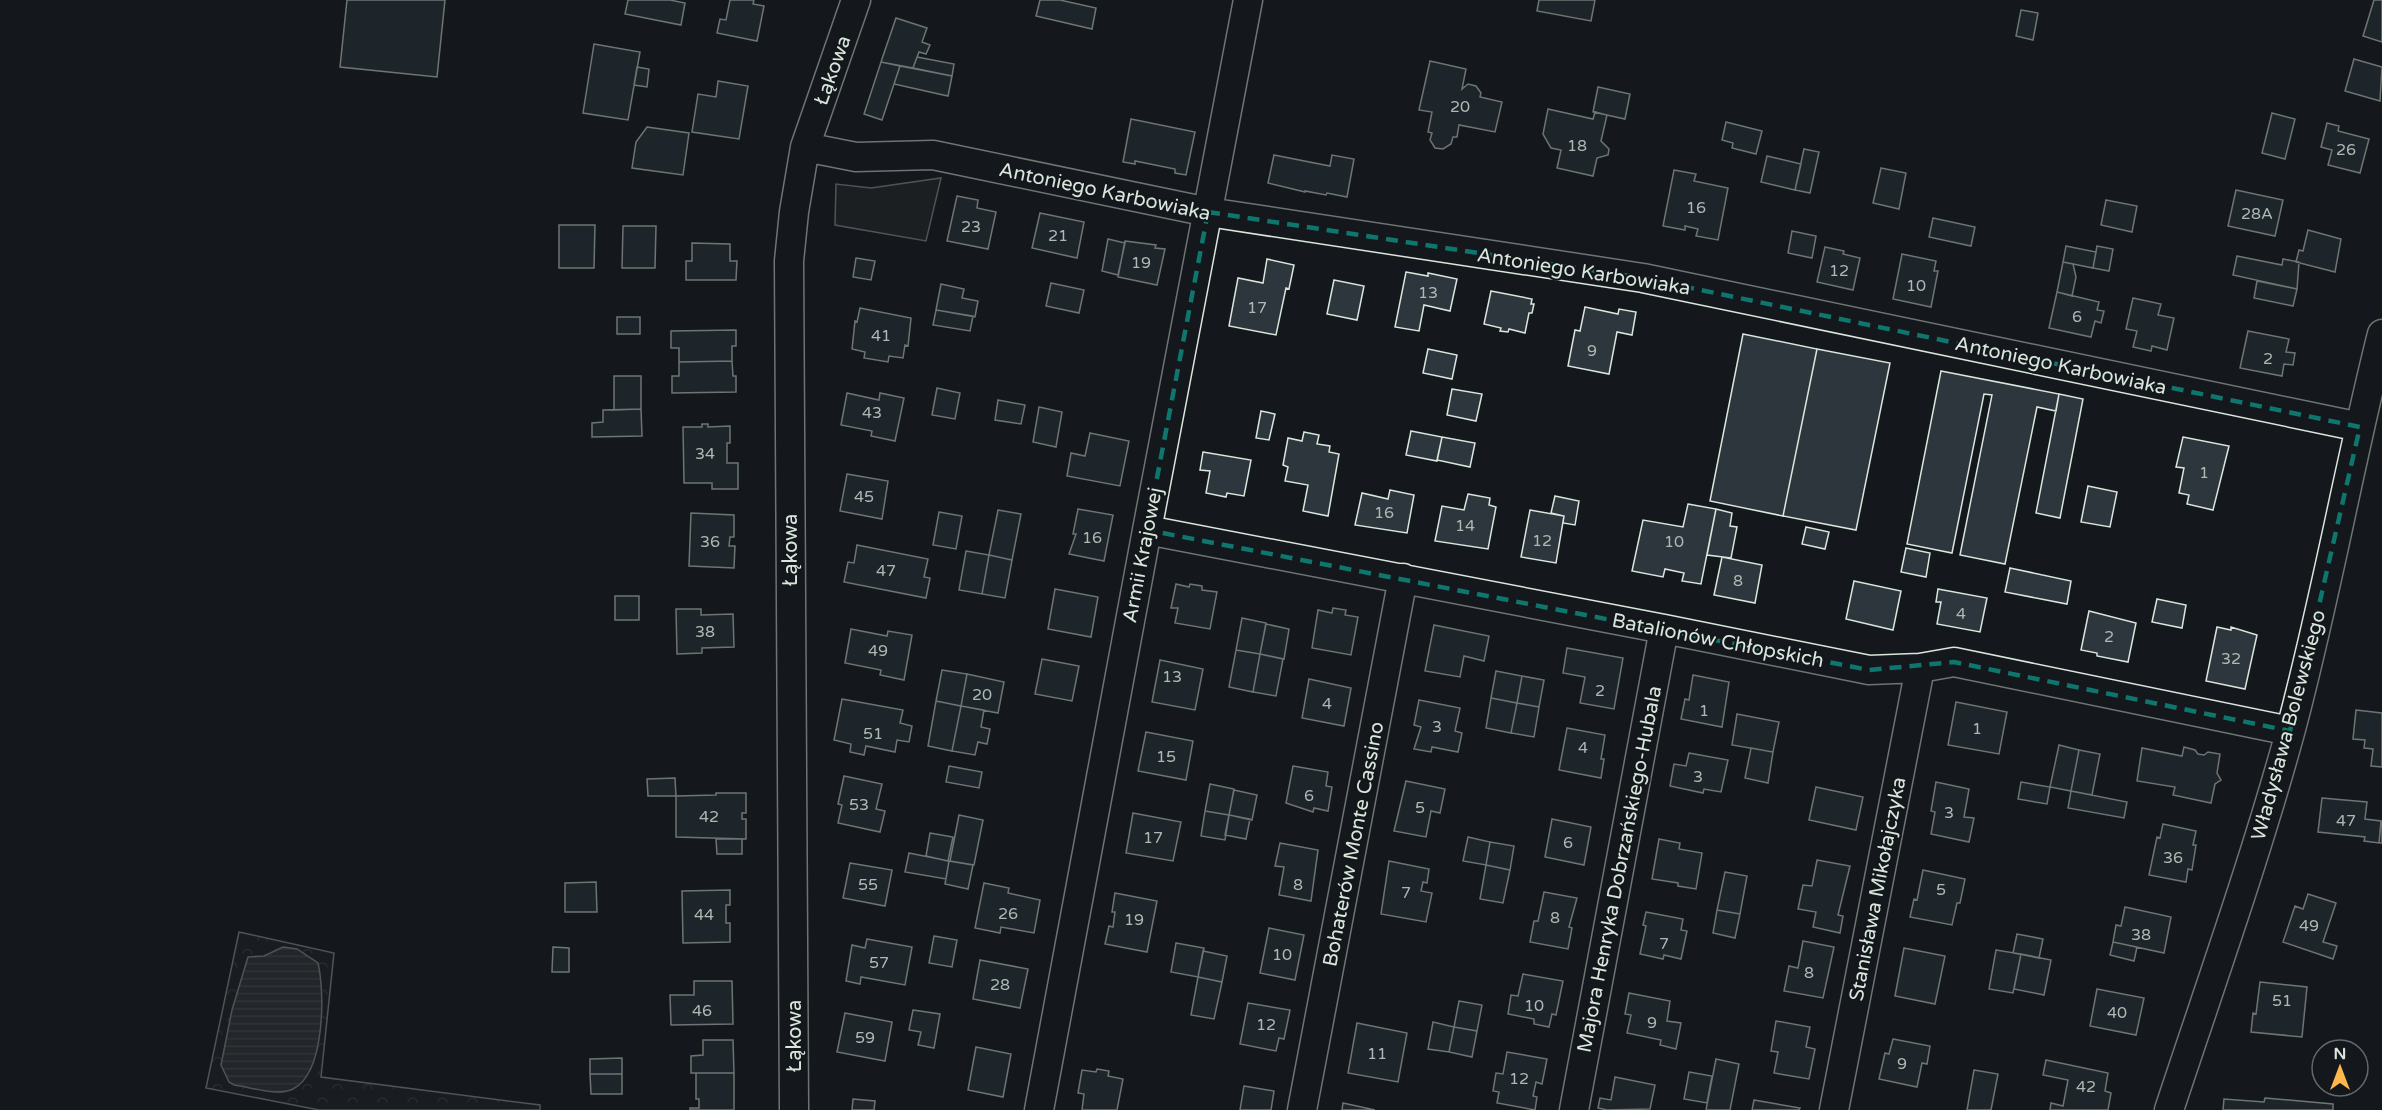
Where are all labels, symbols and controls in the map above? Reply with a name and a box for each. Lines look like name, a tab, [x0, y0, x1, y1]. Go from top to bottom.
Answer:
street label: Łąkowa	[809, 32, 857, 108]
house number: 20	[1450, 97, 1470, 117]
house number: 18	[1567, 136, 1587, 156]
house number: 26	[2336, 140, 2356, 160]
street label: Antoniego Karbowiaka	[997, 158, 1213, 226]
house number: 16	[1686, 198, 1706, 218]
house number: 28A	[2241, 204, 2273, 224]
house number: 23	[961, 217, 981, 237]
house number: 21	[1048, 226, 1068, 246]
street label: Antoniego Karbowiaka	[1475, 243, 1692, 301]
house number: 19	[1131, 253, 1151, 273]
house number: 12	[1829, 261, 1849, 281]
house number: 10	[1906, 276, 1926, 296]
house number: 13	[1418, 283, 1438, 303]
house number: 17	[1247, 298, 1267, 318]
house number: 6	[2072, 307, 2082, 327]
house number: 41	[871, 326, 891, 346]
street label: Antoniego Karbowiaka	[1953, 332, 2169, 400]
house number: 9	[1587, 341, 1597, 361]
house number: 2	[2263, 349, 2273, 369]
house number: 43	[862, 403, 882, 423]
house number: 34	[695, 444, 715, 464]
house number: 1	[2199, 463, 2209, 483]
street label: Armii Krajowej	[1118, 485, 1168, 625]
house number: 45	[854, 487, 874, 507]
house number: 16	[1374, 503, 1394, 523]
street label: Łąkowa	[779, 514, 803, 586]
house number: 14	[1455, 516, 1475, 536]
house number: 16	[1082, 528, 1102, 548]
house number: 12	[1532, 531, 1552, 551]
house number: 36	[700, 532, 720, 552]
house number: 10	[1664, 532, 1684, 552]
house number: 47	[876, 561, 896, 581]
house number: 8	[1733, 571, 1743, 591]
house number: 4	[1956, 604, 1966, 624]
street label: Władysława Bolewskiego	[2247, 607, 2331, 843]
street label: Batalionów Chłopskich	[1610, 609, 1826, 673]
house number: 38	[695, 622, 715, 642]
house number: 2	[2104, 627, 2114, 647]
house number: 49	[868, 641, 888, 661]
house number: 32	[2221, 649, 2241, 669]
house number: 13	[1162, 667, 1182, 687]
house number: 2	[1595, 681, 1605, 701]
street label: Majora Henryka Dobrzańskiego-Hubala	[1573, 684, 1667, 1055]
house number: 20	[972, 685, 992, 705]
house number: 4	[1322, 694, 1332, 714]
house number: 1	[1699, 701, 1709, 721]
house number: 3	[1432, 717, 1442, 737]
house number: 1	[1972, 719, 1982, 739]
street label: Bohaterów Monte Cassino	[1318, 720, 1390, 969]
house number: 51	[863, 724, 883, 744]
house number: 4	[1578, 738, 1588, 758]
house number: 15	[1156, 747, 1176, 767]
house number: 3	[1693, 767, 1703, 787]
street label: Stanisława Mikołajczyka	[1844, 775, 1911, 1003]
house number: 6	[1304, 786, 1314, 806]
house number: 53	[849, 795, 869, 815]
house number: 5	[1415, 798, 1425, 818]
house number: 3	[1944, 803, 1954, 823]
house number: 42	[699, 807, 719, 827]
house number: 47	[2336, 811, 2356, 831]
house number: 17	[1143, 828, 1163, 848]
house number: 6	[1563, 833, 1573, 853]
house number: 36	[2163, 848, 2183, 868]
house number: 55	[858, 875, 878, 895]
house number: 8	[1293, 875, 1303, 895]
house number: 5	[1936, 880, 1946, 900]
house number: 7	[1401, 883, 1411, 903]
house number: 26	[998, 904, 1018, 924]
house number: 44	[694, 905, 714, 925]
house number: 8	[1550, 908, 1560, 928]
house number: 19	[1124, 910, 1144, 930]
house number: 49	[2299, 916, 2319, 936]
house number: 38	[2131, 925, 2151, 945]
house number: 7	[1659, 934, 1669, 954]
house number: 10	[1272, 945, 1292, 965]
house number: 57	[869, 953, 889, 973]
house number: 8	[1804, 963, 1814, 983]
house number: 28	[990, 975, 1010, 995]
house number: 51	[2272, 991, 2292, 1011]
house number: 10	[1524, 996, 1544, 1016]
street label: Łąkowa	[783, 1000, 807, 1072]
house number: 46	[692, 1001, 712, 1021]
house number: 40	[2107, 1003, 2127, 1023]
house number: 9	[1647, 1013, 1657, 1033]
house number: 12	[1256, 1015, 1276, 1035]
house number: 59	[855, 1028, 875, 1048]
north arrow	[2310, 1038, 2370, 1098]
house number: 11	[1367, 1044, 1387, 1064]
text: N	[2334, 1044, 2346, 1064]
house number: 9	[1897, 1054, 1907, 1074]
house number: 12	[1509, 1069, 1529, 1089]
house number: 42	[2076, 1077, 2096, 1097]

